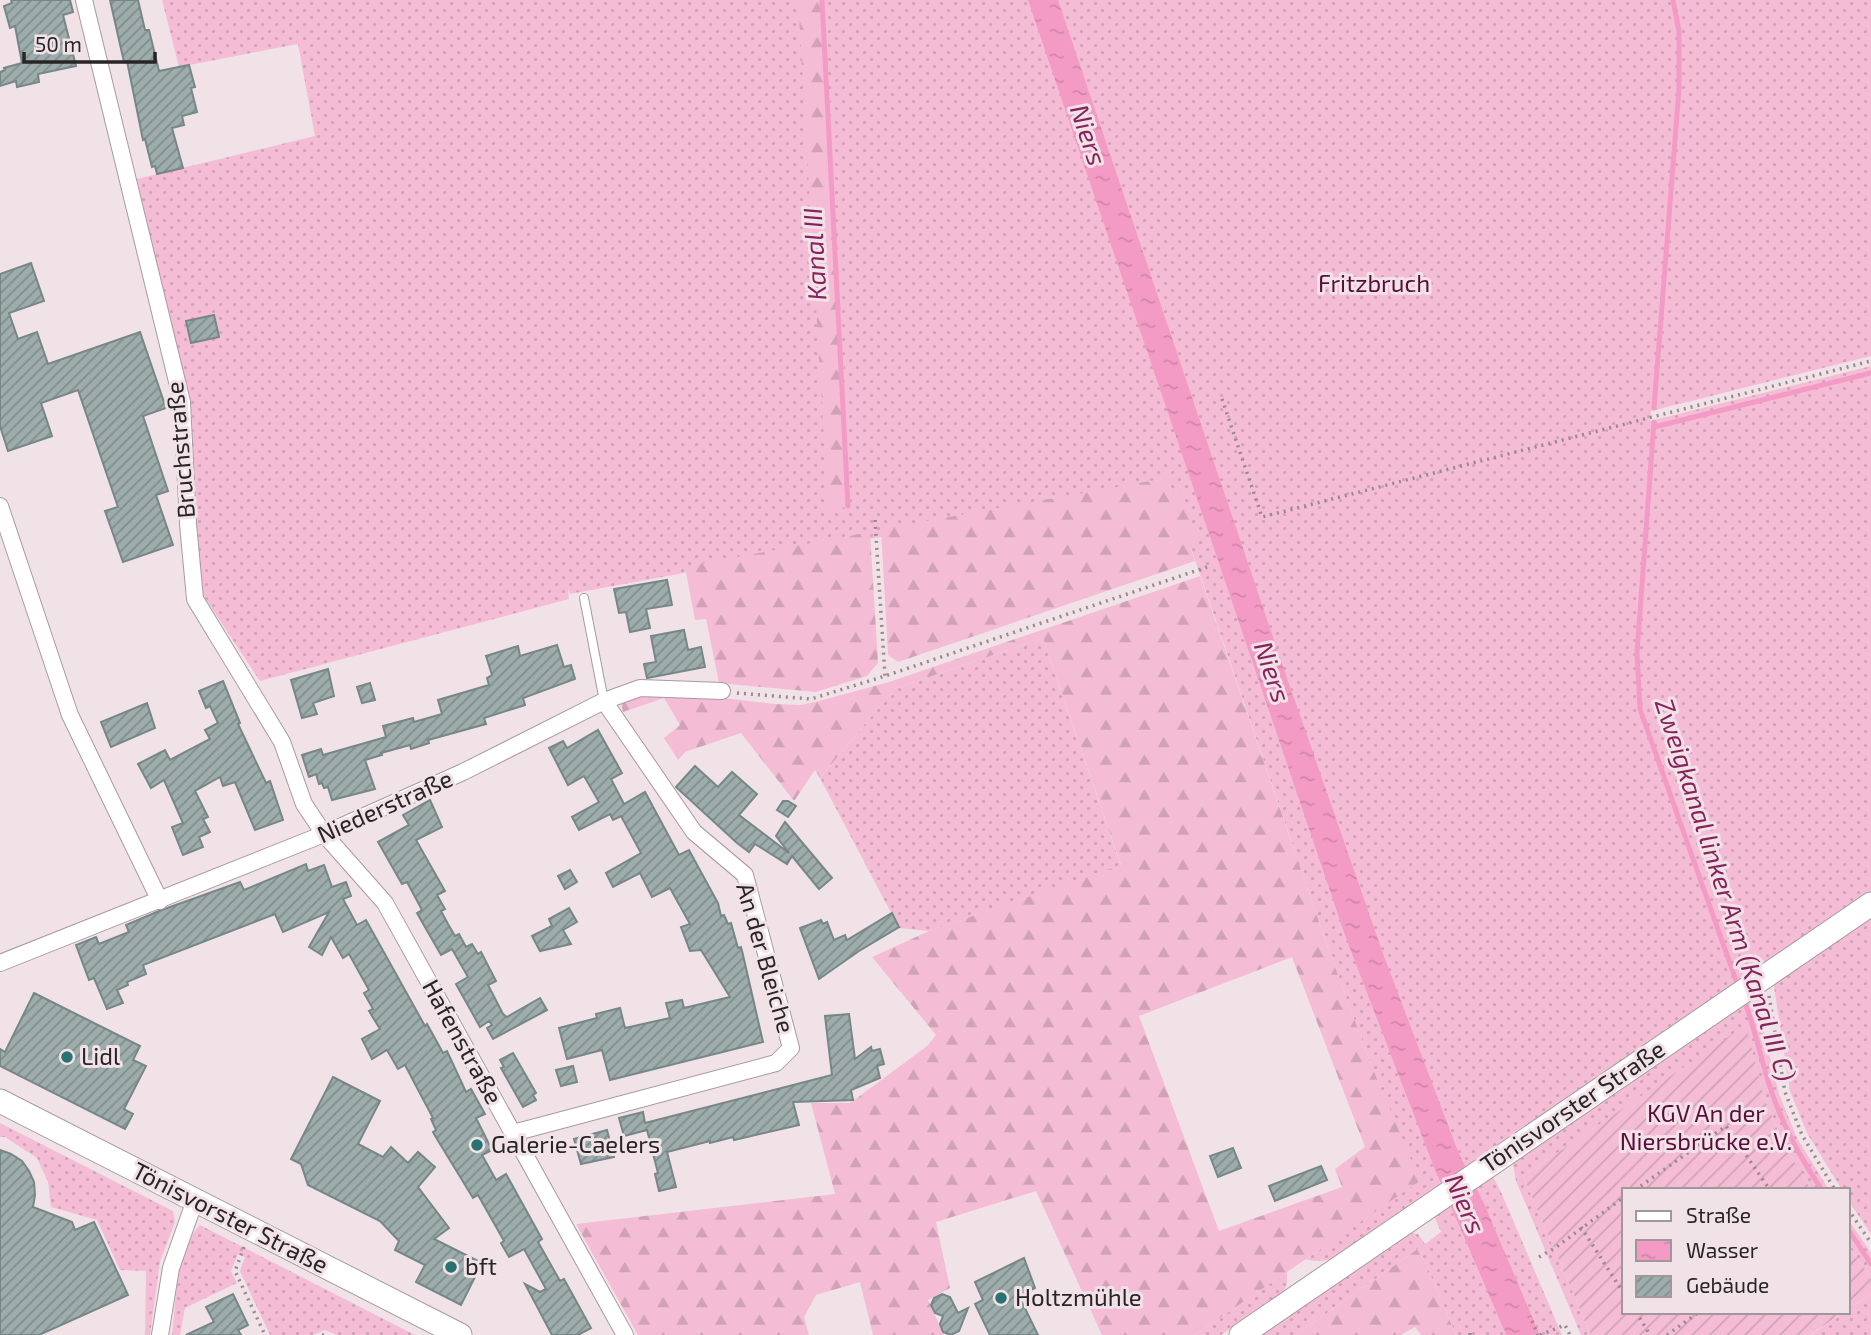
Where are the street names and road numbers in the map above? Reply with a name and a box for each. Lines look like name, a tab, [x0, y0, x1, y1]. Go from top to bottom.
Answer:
street label: Bruchstraße	[159, 381, 200, 520]
street label: Niederstraße	[312, 763, 457, 848]
street label: An der Bleiche	[731, 879, 802, 1036]
street label: Hafenstraße	[417, 974, 509, 1109]
street label: Tönisvorster Straße	[1475, 1033, 1670, 1178]
street label: Tönisvorster Straße	[128, 1155, 333, 1279]

